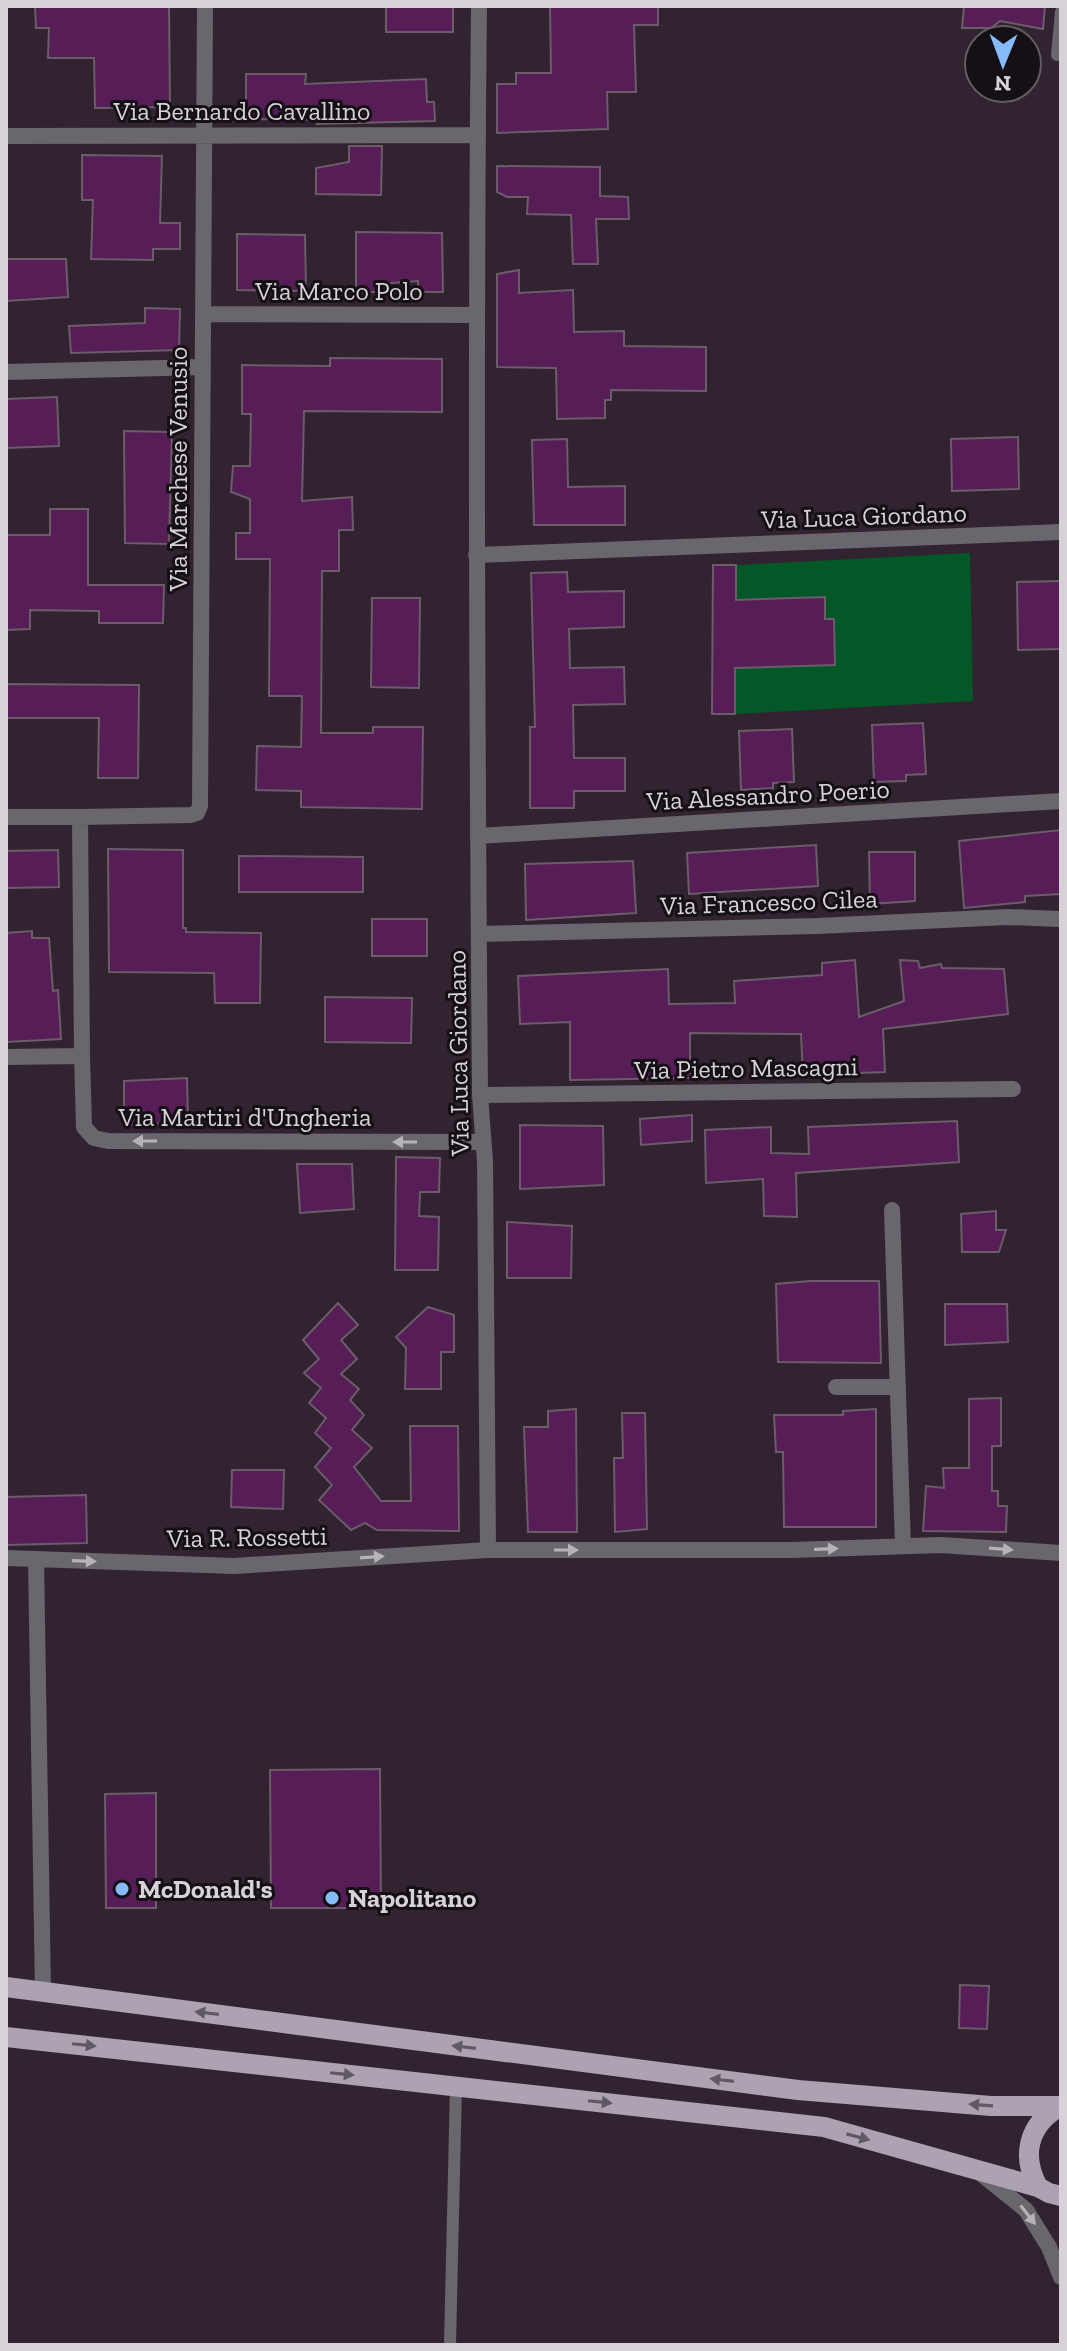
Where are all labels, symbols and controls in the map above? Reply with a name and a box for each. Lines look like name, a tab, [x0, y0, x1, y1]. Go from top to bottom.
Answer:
north arrow	[963, 24, 1043, 104]
text: N	[994, 70, 1011, 97]
street label: Via Bernardo Cavallino	[113, 95, 370, 127]
street label: Via Marco Polo	[254, 275, 423, 307]
street label: Via Marchese Venusio	[162, 347, 194, 592]
street label: Via Luca Giordano	[760, 496, 967, 536]
street label: Via Alessandro Poerio	[645, 773, 890, 817]
street label: Via Francesco Cilea	[659, 882, 879, 922]
street label: Via Luca Giordano	[440, 950, 476, 1157]
street label: Via Pietro Mascagni	[633, 1050, 858, 1086]
street label: Via Martiri d'Ungheria	[117, 1101, 372, 1133]
one-way arrow	[132, 1135, 157, 1147]
one-way arrow	[392, 1136, 417, 1148]
street label: Via R. Rossetti	[166, 1520, 327, 1554]
one-way arrow	[814, 1542, 839, 1555]
one-way arrow	[989, 1543, 1014, 1556]
one-way arrow	[554, 1544, 579, 1556]
one-way arrow	[360, 1550, 385, 1563]
one-way arrow	[72, 1554, 97, 1567]
place label: McDonald's	[138, 1873, 273, 1905]
marker: McDonald's	[113, 1880, 131, 1898]
place label: Napolitano	[348, 1882, 477, 1914]
marker: Napolitano	[323, 1889, 341, 1907]
one-way arrow	[194, 2007, 219, 2020]
one-way arrow	[71, 2039, 96, 2052]
one-way arrow	[452, 2040, 477, 2053]
one-way arrow	[330, 2067, 355, 2080]
one-way arrow	[709, 2073, 734, 2086]
one-way arrow	[588, 2096, 613, 2109]
one-way arrow	[968, 2098, 993, 2111]
one-way arrow	[845, 2131, 870, 2143]
one-way arrow	[1019, 2205, 1035, 2225]

